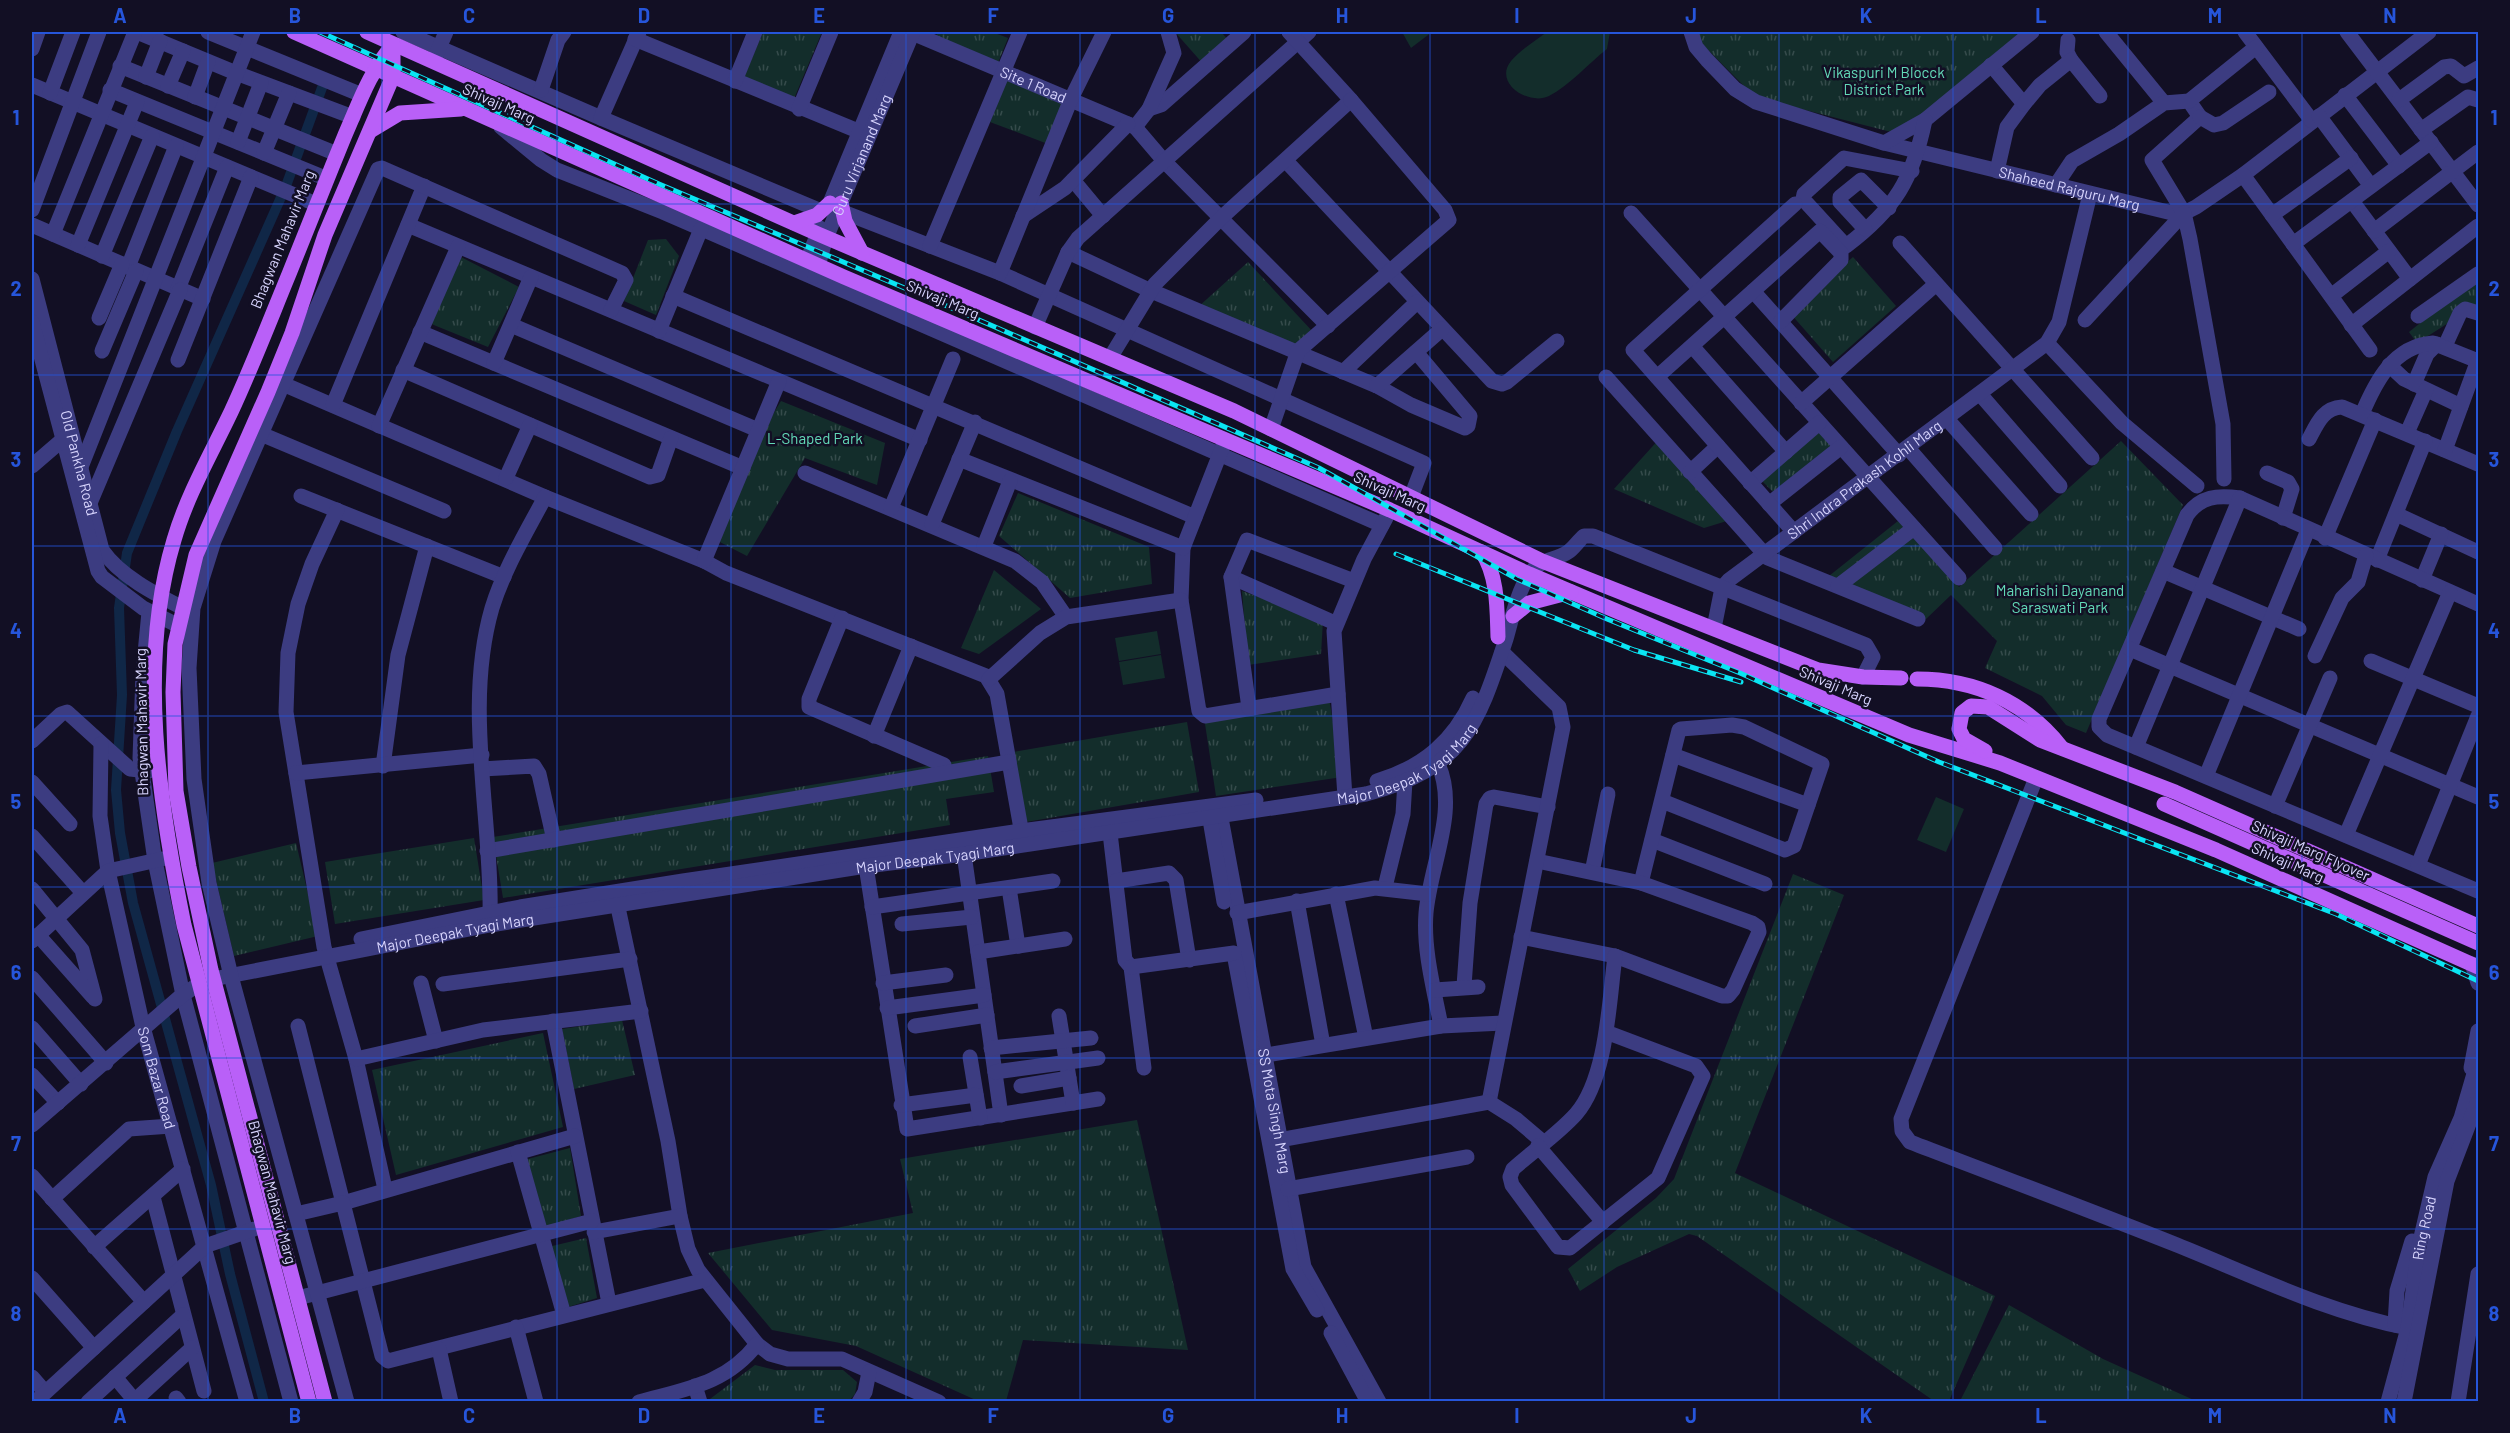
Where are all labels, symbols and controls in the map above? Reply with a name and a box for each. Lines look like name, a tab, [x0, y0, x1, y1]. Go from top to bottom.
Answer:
text: A	[113, 3, 127, 27]
text: B	[289, 3, 301, 27]
text: C	[463, 3, 475, 27]
text: D	[638, 3, 650, 27]
text: E	[813, 3, 825, 27]
text: F	[987, 3, 999, 27]
text: G	[1162, 3, 1174, 27]
text: H	[1336, 3, 1348, 27]
text: I	[1514, 3, 1520, 27]
text: J	[1685, 3, 1697, 27]
text: K	[1860, 3, 1873, 27]
text: L	[2035, 3, 2047, 27]
text: M	[2208, 3, 2222, 27]
text: N	[2383, 3, 2397, 27]
street label: Site 1 Road	[998, 62, 1069, 106]
park label: Vikaspuri M Blocck District Park	[1823, 63, 1945, 98]
street label: Shivaji Marg	[460, 79, 538, 127]
street label: Guru Virjanand Marg	[828, 91, 895, 218]
text: 1	[12, 105, 20, 129]
text: 1	[2490, 105, 2498, 129]
street label: Shaheed Rajguru Marg	[1997, 162, 2142, 214]
street label: Bhagwan Mahavir Marg	[246, 167, 318, 311]
text: 2	[10, 276, 22, 300]
street label: Shivaji Marg	[904, 276, 982, 322]
text: 2	[2488, 276, 2500, 300]
street label: Old Pankha Road	[57, 408, 102, 518]
street label: Shri Indra Prakash Kohli Marg	[1783, 416, 1945, 543]
park label: L-Shaped Park	[767, 429, 863, 447]
text: 3	[11, 447, 21, 471]
text: 3	[2489, 447, 2499, 471]
street label: Shivaji Marg	[1351, 467, 1429, 515]
park label: Maharishi Dayanand Saraswati Park	[1996, 581, 2124, 616]
text: 4	[10, 618, 22, 642]
text: 4	[2488, 618, 2500, 642]
street label: Bhagwan Mahavir Marg	[131, 648, 151, 796]
street label: Shivaji Marg	[1797, 662, 1875, 708]
street label: Major Deepak Tyagi Marg	[1336, 720, 1480, 807]
text: 5	[11, 789, 22, 813]
text: 5	[2489, 789, 2500, 813]
street label: Shivaji Marg Flyover	[2249, 816, 2373, 884]
street label: Major Deepak Tyagi Marg	[855, 838, 1015, 876]
street label: Shivaji Marg	[2249, 838, 2327, 886]
street label: Major Deepak Tyagi Marg	[375, 909, 535, 956]
text: 6	[11, 960, 22, 984]
text: 6	[2489, 960, 2500, 984]
street label: Som Bazar Road	[134, 1024, 180, 1131]
street label: SS Mota Singh Marg	[1255, 1047, 1296, 1175]
street label: Bhagwan Mahavir Marg	[245, 1118, 301, 1266]
text: 7	[11, 1131, 21, 1155]
text: 7	[2489, 1131, 2499, 1155]
street label: Ring Road	[2408, 1194, 2439, 1261]
text: 8	[11, 1301, 22, 1325]
text: 8	[2489, 1301, 2500, 1325]
text: A	[113, 1403, 127, 1427]
text: B	[289, 1403, 301, 1427]
text: C	[463, 1403, 475, 1427]
text: D	[638, 1403, 650, 1427]
text: E	[813, 1403, 825, 1427]
text: F	[987, 1403, 999, 1427]
text: G	[1162, 1403, 1174, 1427]
text: H	[1336, 1403, 1348, 1427]
text: I	[1514, 1403, 1520, 1427]
text: J	[1685, 1403, 1697, 1427]
text: K	[1860, 1403, 1873, 1427]
text: L	[2035, 1403, 2047, 1427]
text: M	[2208, 1403, 2222, 1427]
text: N	[2383, 1403, 2397, 1427]

